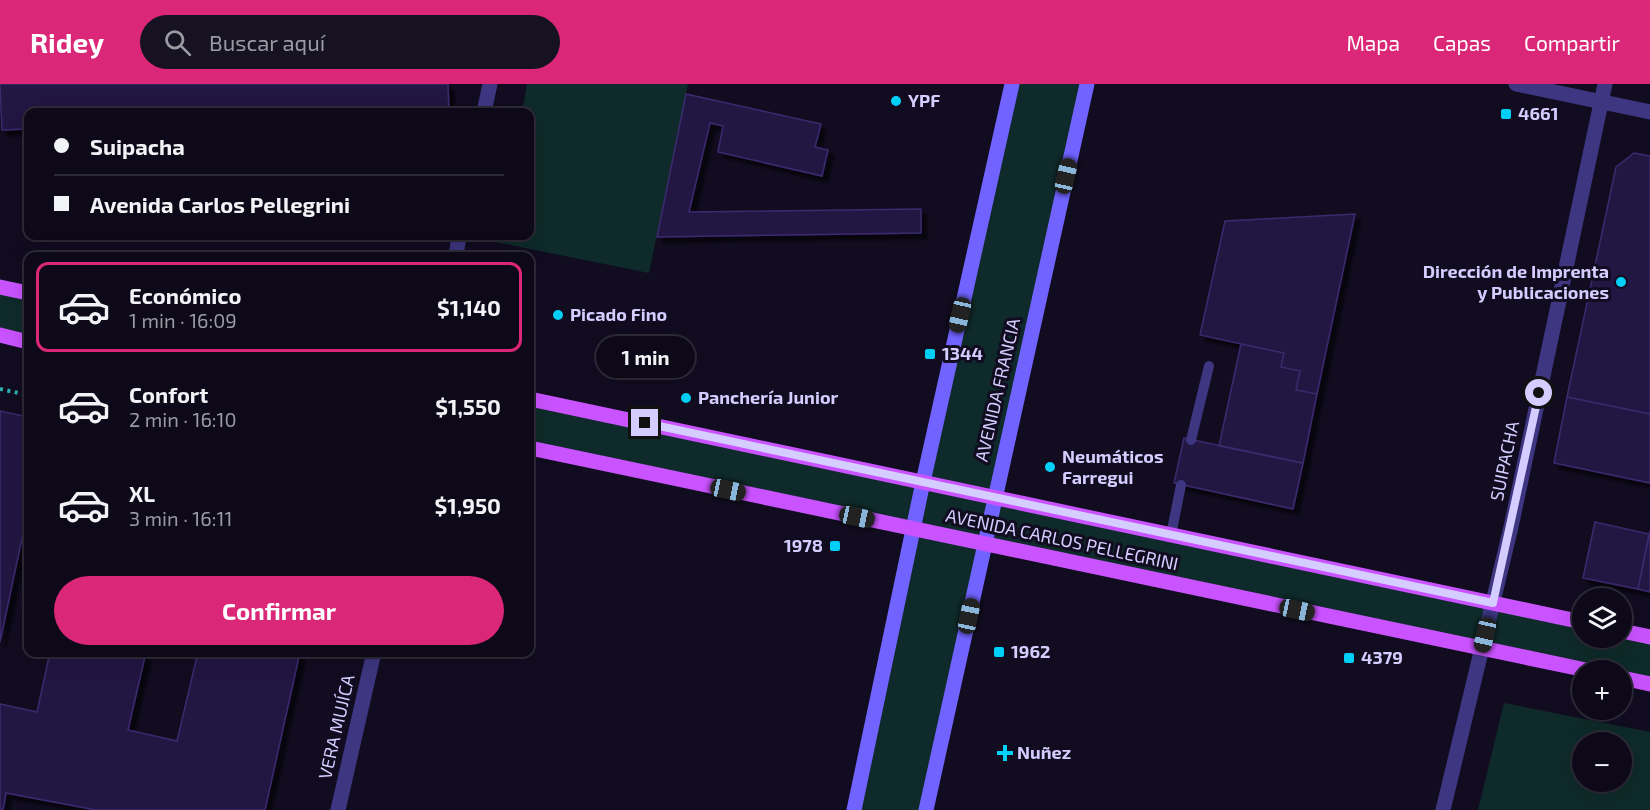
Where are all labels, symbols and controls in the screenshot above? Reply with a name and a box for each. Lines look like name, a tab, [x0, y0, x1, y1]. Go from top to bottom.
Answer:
search box	[140, 15, 560, 69]
text: Ridey	[30, 25, 104, 59]
icon: search	[161, 26, 194, 59]
text: Buscar aquí	[209, 29, 325, 55]
text: Mapa	[1346, 30, 1400, 55]
text: Capas	[1433, 30, 1491, 55]
text: Compartir	[1524, 30, 1620, 55]
place label: YPF	[908, 89, 940, 111]
marker: YPF	[889, 94, 903, 108]
place label: 4661	[1518, 102, 1558, 124]
marker: 4661	[1499, 107, 1513, 121]
text: Suipacha	[90, 133, 185, 159]
car	[1053, 156, 1079, 196]
text: Avenida Carlos Pellegrini	[90, 191, 350, 217]
place label: Dirección de Imprenta y Publicaciones	[1423, 260, 1609, 303]
marker: Dirección de Imprenta y Publicaciones	[1614, 275, 1628, 289]
icon: car	[57, 280, 111, 334]
text: Económico	[129, 282, 241, 308]
text: $1,140	[437, 294, 501, 320]
car	[947, 295, 973, 335]
place label: Picado Fino	[570, 303, 667, 325]
text: 1 min · 16:09	[129, 308, 237, 332]
marker: Picado Fino	[551, 308, 565, 322]
street label: AVENIDA FRANCIA	[970, 315, 1024, 464]
callout: 1 min	[596, 336, 694, 378]
place label: 1344	[942, 342, 983, 364]
text: 1 min	[621, 345, 670, 369]
marker: 1344	[923, 347, 937, 361]
icon: car	[57, 379, 111, 433]
route start	[1525, 379, 1552, 406]
text: Confort	[129, 381, 208, 407]
place label: Panchería Junior	[698, 386, 838, 408]
marker: Panchería Junior	[679, 391, 693, 405]
text: $1,550	[435, 393, 501, 419]
text: 2 min · 16:10	[129, 407, 237, 431]
route end	[631, 409, 658, 436]
street label: SUIPACHA	[1485, 418, 1523, 503]
place label: Neumáticos Farregui	[1062, 445, 1164, 488]
marker: Neumáticos Farregui	[1043, 460, 1057, 474]
car	[709, 477, 747, 503]
icon: car	[57, 478, 111, 532]
text: XL	[129, 480, 155, 506]
text: $1,950	[434, 492, 501, 518]
car	[838, 504, 876, 530]
street label: AVENIDA CARLOS PELLEGRINI	[944, 504, 1180, 574]
text: 3 min · 16:11	[129, 506, 232, 530]
place label: 1978	[784, 534, 823, 556]
marker: 1978	[828, 539, 842, 553]
button: Confirmar	[54, 576, 504, 645]
map controls	[1572, 588, 1632, 792]
button: layers	[1572, 588, 1632, 648]
car	[956, 597, 982, 635]
car	[1278, 597, 1316, 623]
car	[1472, 615, 1498, 655]
place label: 1962	[1011, 640, 1050, 662]
marker: 1962	[992, 645, 1006, 659]
place label: 4379	[1361, 646, 1403, 668]
marker: 4379	[1342, 651, 1356, 665]
button: +	[1572, 660, 1632, 720]
street label: VERA MUJÍCA	[313, 672, 359, 781]
button: −	[1572, 732, 1632, 792]
place label: Nuñez	[1017, 741, 1071, 763]
marker: Nuñez	[998, 746, 1012, 760]

